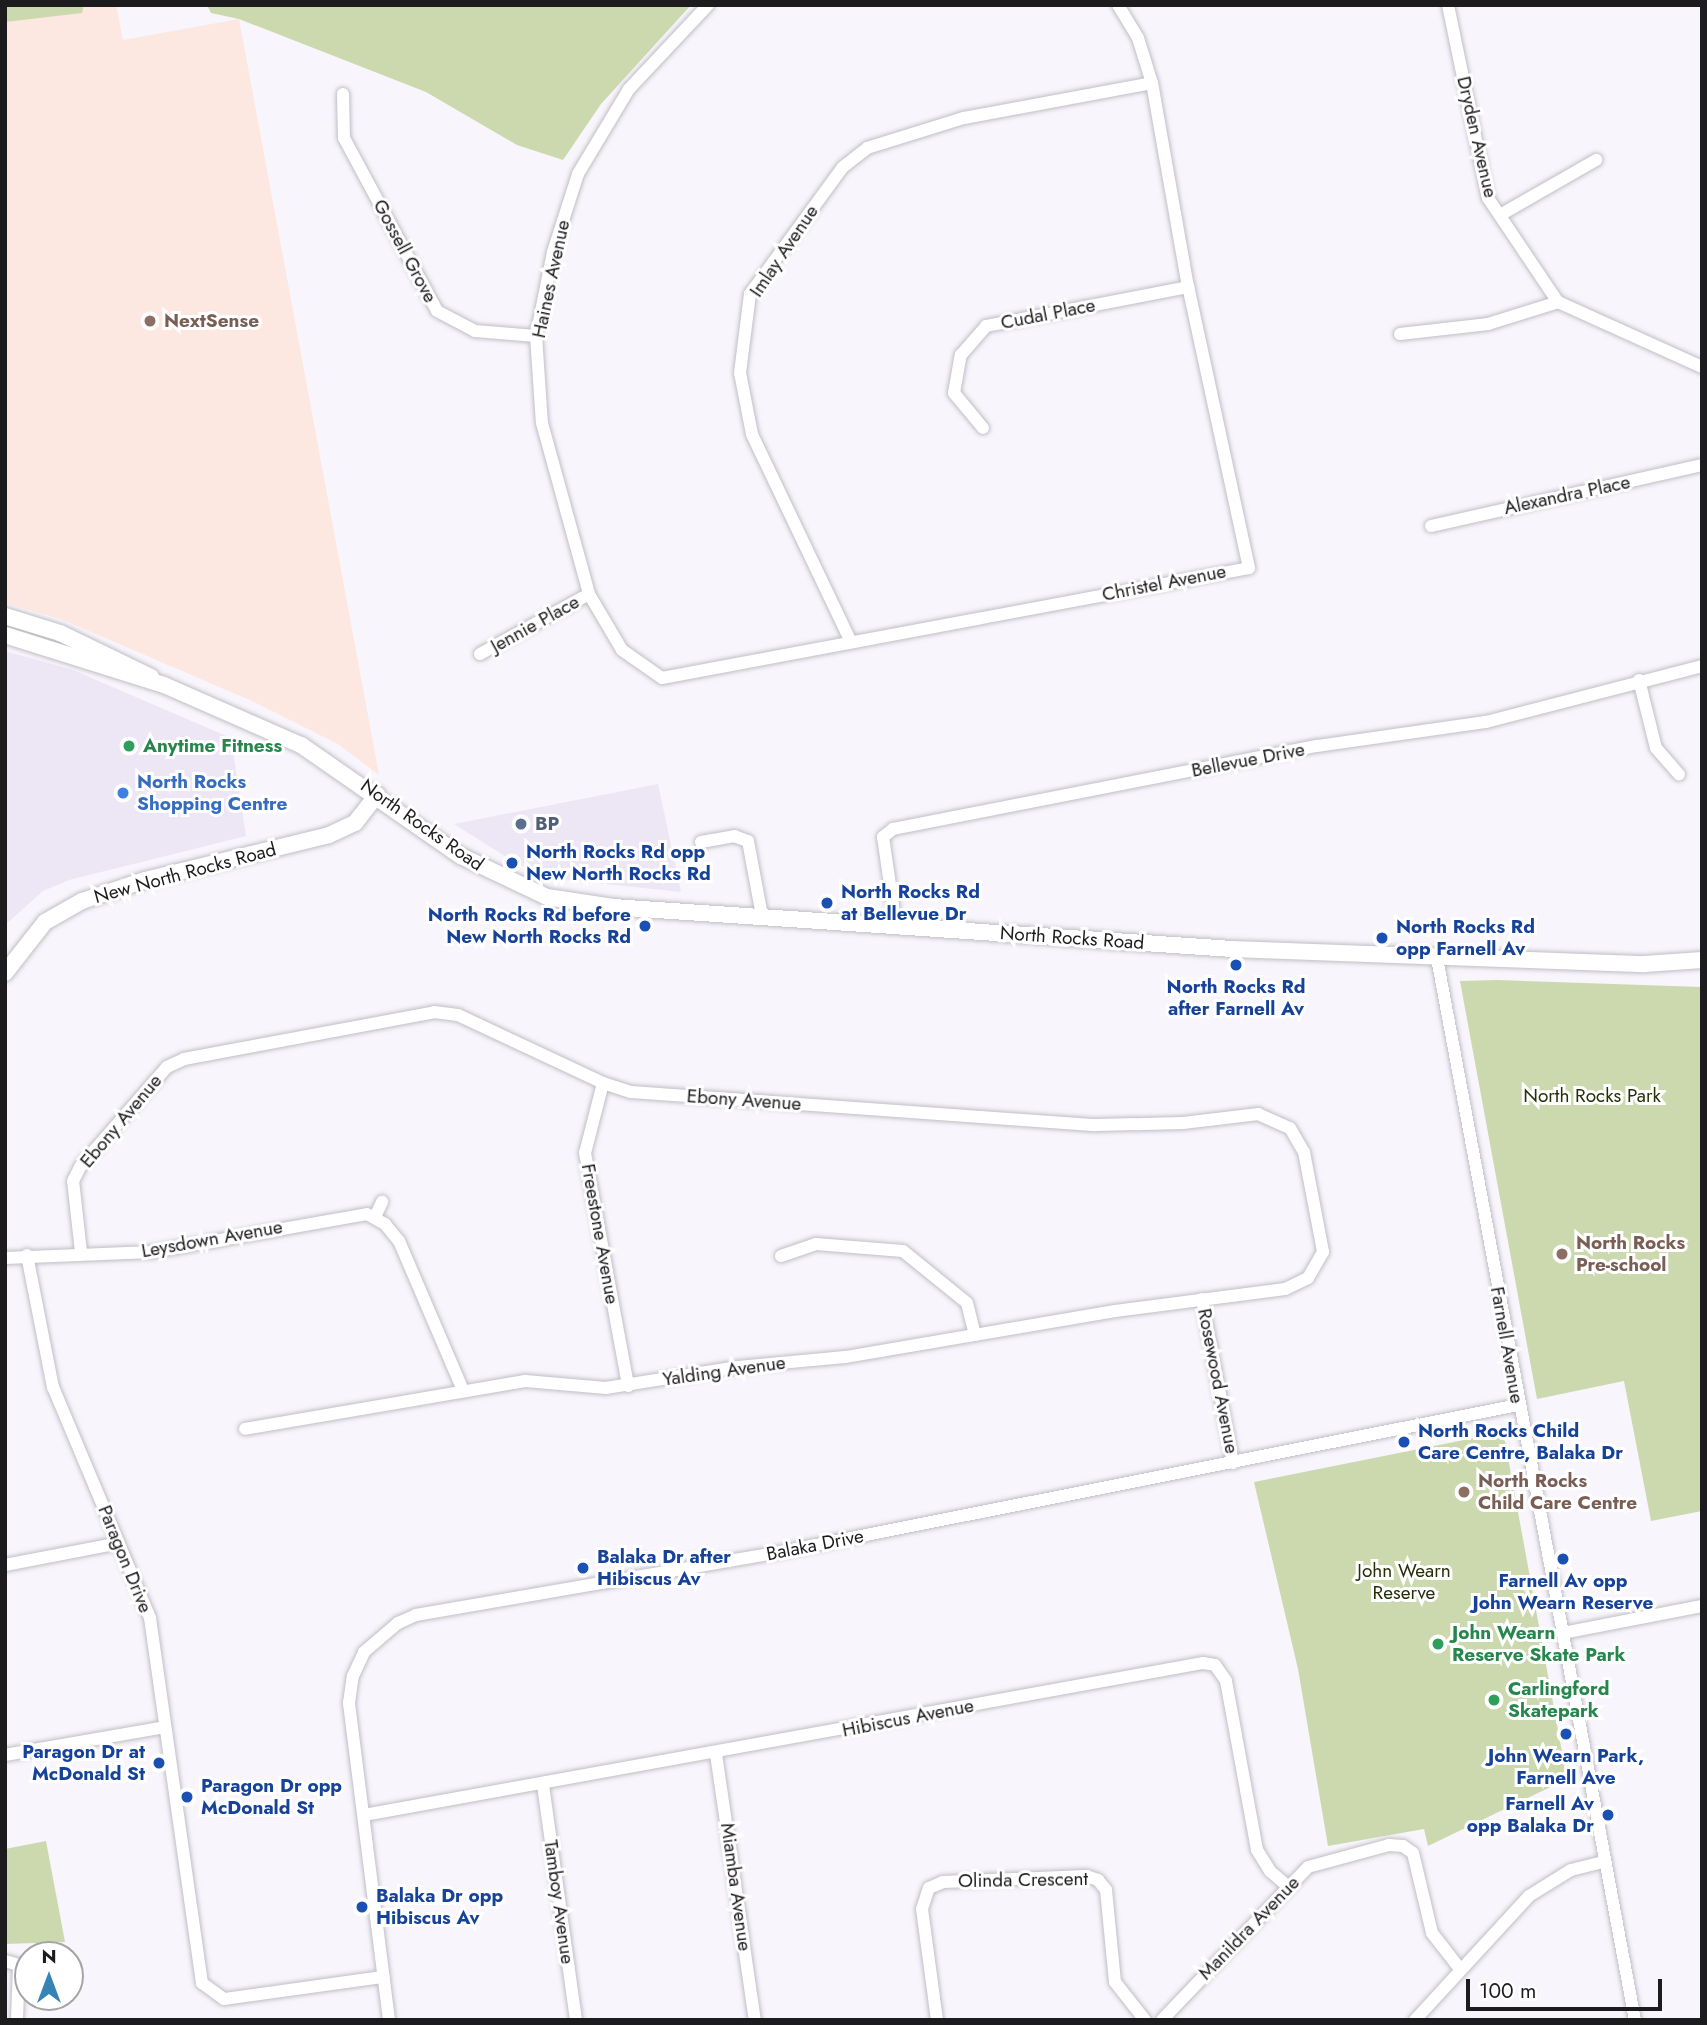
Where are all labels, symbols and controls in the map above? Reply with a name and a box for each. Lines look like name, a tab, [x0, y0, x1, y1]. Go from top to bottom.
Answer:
street label: Dryden Avenue	[1452, 74, 1502, 200]
street label: Gossell Grove	[368, 196, 442, 306]
street label: Imlay Avenue	[745, 201, 823, 301]
street label: Haines Avenue	[527, 218, 575, 340]
street label: Cudal Place	[999, 294, 1097, 334]
place label: NextSense	[164, 310, 259, 332]
marker: NextSense	[142, 313, 158, 329]
street label: Alexandra Place	[1502, 470, 1632, 520]
street label: Christel Avenue	[1100, 560, 1228, 606]
street label: Jennie Place	[487, 590, 583, 658]
place label: Anytime Fitness	[143, 735, 282, 757]
marker: Anytime Fitness	[121, 738, 137, 754]
street label: Bellevue Drive	[1190, 738, 1306, 782]
place label: North Rocks Shopping Centre	[137, 771, 287, 815]
street label: North Rocks Road	[356, 774, 488, 876]
marker: North Rocks Shopping Centre	[115, 785, 131, 801]
place label: BP	[535, 813, 559, 835]
marker: BP	[513, 816, 529, 832]
street label: New North Rocks Road	[91, 838, 279, 908]
place label: North Rocks Rd opp New North Rocks Rd	[526, 841, 711, 885]
marker: North Rocks Rd opp New North Rocks Rd	[504, 855, 520, 871]
place label: North Rocks Rd at Bellevue Dr	[841, 881, 980, 925]
marker: North Rocks Rd at Bellevue Dr	[819, 895, 835, 911]
place label: North Rocks Rd before New North Rocks Rd	[428, 904, 631, 948]
place label: North Rocks Rd opp Farnell Av	[1396, 916, 1535, 960]
marker: North Rocks Rd before New North Rocks Rd	[637, 918, 653, 934]
street label: North Rocks Road	[999, 922, 1145, 954]
marker: North Rocks Rd opp Farnell Av	[1374, 930, 1390, 946]
marker: North Rocks Rd after Farnell Av	[1228, 957, 1244, 973]
place label: North Rocks Rd after Farnell Av	[1167, 976, 1305, 1020]
street label: Ebony Avenue	[75, 1070, 167, 1172]
street label: Ebony Avenue	[686, 1085, 802, 1115]
park label: North Rocks Park	[1523, 1085, 1661, 1107]
street label: Freestone Avenue	[576, 1162, 624, 1306]
street label: Leysdown Avenue	[140, 1215, 284, 1263]
place label: North Rocks Pre-school	[1576, 1232, 1685, 1276]
marker: North Rocks Pre-school	[1554, 1246, 1570, 1262]
street label: Farnell Avenue	[1486, 1285, 1528, 1405]
street label: Rosewood Avenue	[1193, 1307, 1243, 1455]
street label: Yalding Avenue	[661, 1351, 787, 1391]
place label: North Rocks Child Care Centre, Balaka Dr	[1418, 1420, 1623, 1464]
marker: North Rocks Child Care Centre, Balaka Dr	[1396, 1434, 1412, 1450]
place label: North Rocks Child Care Centre	[1478, 1470, 1637, 1514]
marker: North Rocks Child Care Centre	[1456, 1484, 1472, 1500]
street label: Paragon Drive	[93, 1502, 157, 1616]
street label: Balaka Drive	[764, 1524, 866, 1566]
place label: Balaka Dr after Hibiscus Av	[597, 1546, 731, 1590]
marker: Farnell Av opp John Wearn Reserve	[1555, 1551, 1571, 1567]
marker: Balaka Dr after Hibiscus Av	[575, 1560, 591, 1576]
park label: John Wearn Reserve	[1357, 1560, 1451, 1604]
place label: Farnell Av opp John Wearn Reserve	[1473, 1570, 1653, 1614]
place label: John Wearn Reserve Skate Park	[1452, 1622, 1625, 1666]
marker: John Wearn Reserve Skate Park	[1430, 1636, 1446, 1652]
place label: Carlingford Skatepark	[1508, 1678, 1610, 1722]
marker: Carlingford Skatepark	[1486, 1692, 1502, 1708]
street label: Hibiscus Avenue	[840, 1694, 976, 1742]
marker: John Wearn Park, Farnell Ave	[1558, 1726, 1574, 1742]
place label: Paragon Dr at McDonald St	[22, 1741, 145, 1785]
place label: John Wearn Park, Farnell Ave	[1488, 1745, 1644, 1789]
marker: Paragon Dr at McDonald St	[151, 1755, 167, 1771]
place label: Paragon Dr opp McDonald St	[201, 1775, 342, 1819]
marker: Paragon Dr opp McDonald St	[179, 1789, 195, 1805]
place label: Farnell Av opp Balaka Dr	[1467, 1793, 1594, 1837]
marker: Farnell Av opp Balaka Dr	[1600, 1807, 1616, 1823]
street label: Miamba Avenue	[716, 1821, 756, 1953]
street label: Tamboy Avenue	[539, 1838, 579, 1966]
street label: Olinda Crescent	[958, 1867, 1088, 1893]
street label: Manildra Avenue	[1194, 1871, 1304, 1985]
place label: Balaka Dr opp Hibiscus Av	[376, 1885, 503, 1929]
marker: Balaka Dr opp Hibiscus Av	[354, 1899, 370, 1915]
north arrow	[14, 1941, 84, 2011]
text: N	[41, 1943, 57, 1970]
scale bar	[1469, 1966, 1665, 2010]
text: 100 m	[1479, 1976, 1536, 2006]

